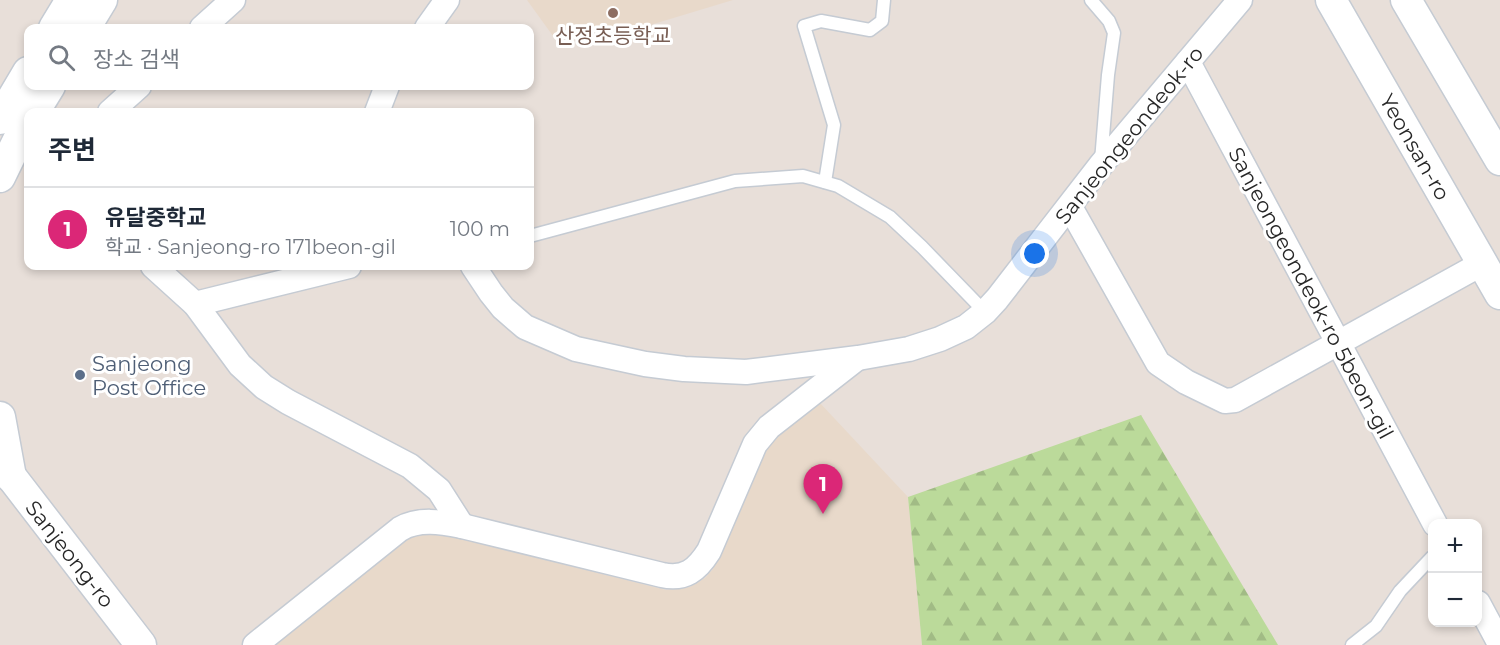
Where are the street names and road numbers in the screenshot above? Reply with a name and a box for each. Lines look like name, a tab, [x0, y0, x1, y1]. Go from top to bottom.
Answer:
street label: Sanjeongeondeok-ro	[1050, 41, 1208, 229]
street label: Yeonsan-ro	[1375, 90, 1455, 204]
street label: Sanjeongeondeok-ro 5beon-gil	[1223, 143, 1399, 443]
street label: Sanjeong-ro	[20, 495, 120, 613]

